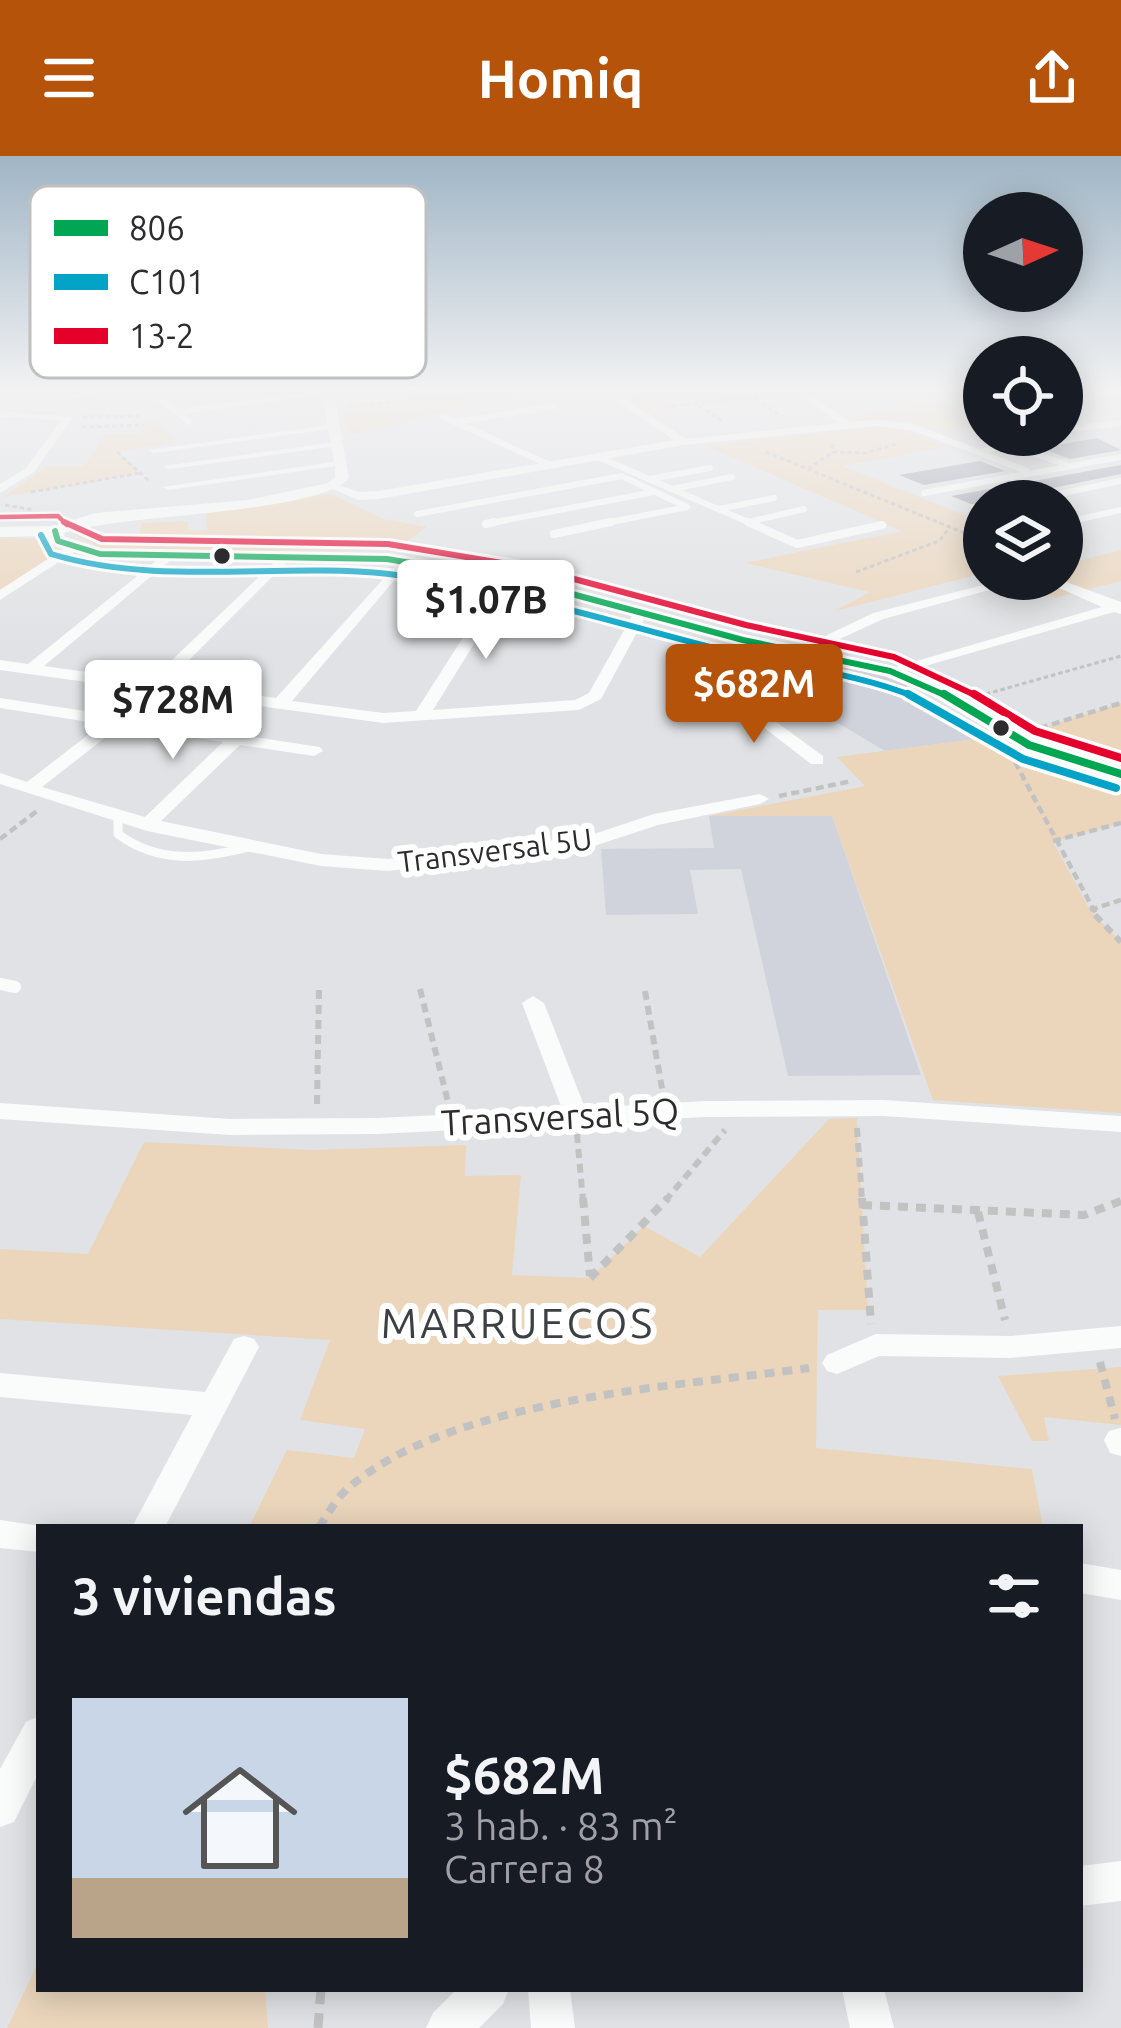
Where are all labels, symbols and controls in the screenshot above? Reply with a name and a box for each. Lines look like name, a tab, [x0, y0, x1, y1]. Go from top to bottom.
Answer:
icon: menu	[36, 45, 102, 111]
icon: share	[1019, 45, 1085, 111]
text: Homiq	[478, 48, 643, 108]
legend	[30, 186, 426, 378]
north arrow	[963, 192, 1083, 312]
map controls	[963, 192, 1083, 600]
text: 806	[129, 209, 185, 246]
text: C101	[129, 263, 205, 300]
text: 13-2	[129, 317, 194, 354]
button: locate	[963, 336, 1083, 456]
button: layers	[963, 480, 1083, 600]
unlabelled marker	[211, 545, 233, 567]
pin: $1.07B	[388, 560, 584, 662]
text: $1.07B	[424, 577, 548, 620]
pin: $682M	[670, 644, 838, 746]
pin: $728M	[89, 660, 257, 762]
text: $682M	[693, 661, 815, 704]
text: $728M	[112, 677, 234, 720]
unlabelled marker	[990, 717, 1012, 739]
street label: Transversal 5U	[396, 821, 594, 879]
street label: Transversal 5Q	[440, 1089, 680, 1143]
district label: MARRUECOS	[381, 1299, 655, 1346]
icon: filters	[981, 1563, 1047, 1629]
text: 3 viviendas	[72, 1567, 337, 1625]
icon: home	[168, 1746, 312, 1890]
text: $682M	[444, 1746, 604, 1804]
text: 3 hab. · 83 m²	[444, 1804, 678, 1847]
text: Carrera 8	[444, 1847, 605, 1890]

